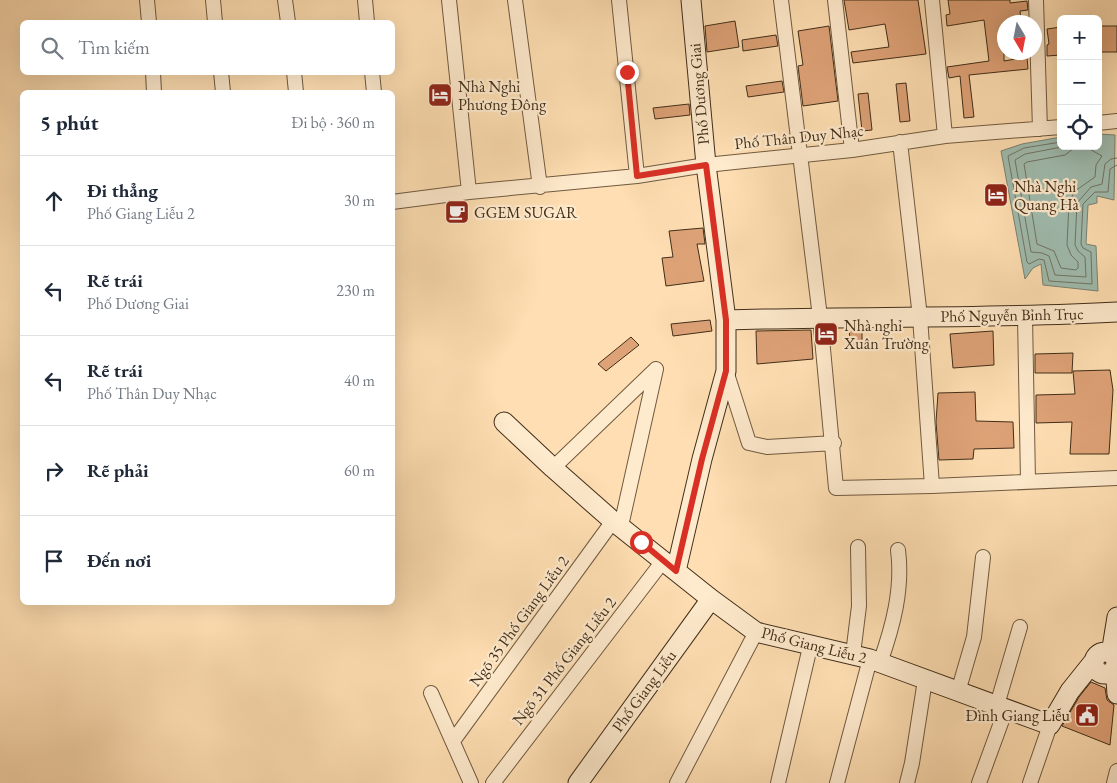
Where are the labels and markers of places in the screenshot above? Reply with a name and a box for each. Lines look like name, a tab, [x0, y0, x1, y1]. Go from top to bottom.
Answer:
place label: Nhà Nghỉ Phương Đông	[458, 76, 547, 115]
hotel icon: Nhà Nghỉ Phương Đông	[427, 82, 453, 108]
place label: Nhà Nghỉ Quang Hà	[1014, 176, 1080, 215]
hotel icon: Nhà Nghỉ Quang Hà	[983, 182, 1009, 208]
cafe icon: GGEM SUGAR	[444, 199, 470, 225]
place label: GGEM SUGAR	[474, 202, 578, 223]
place label: Nhà nghỉ Xuân Trường	[843, 315, 930, 354]
hotel icon: Nhà nghỉ Xuân Trường	[813, 321, 839, 347]
public building icon: Đình Giang Liễu	[1074, 702, 1100, 728]
place label: Đình Giang Liễu	[966, 705, 1071, 726]

